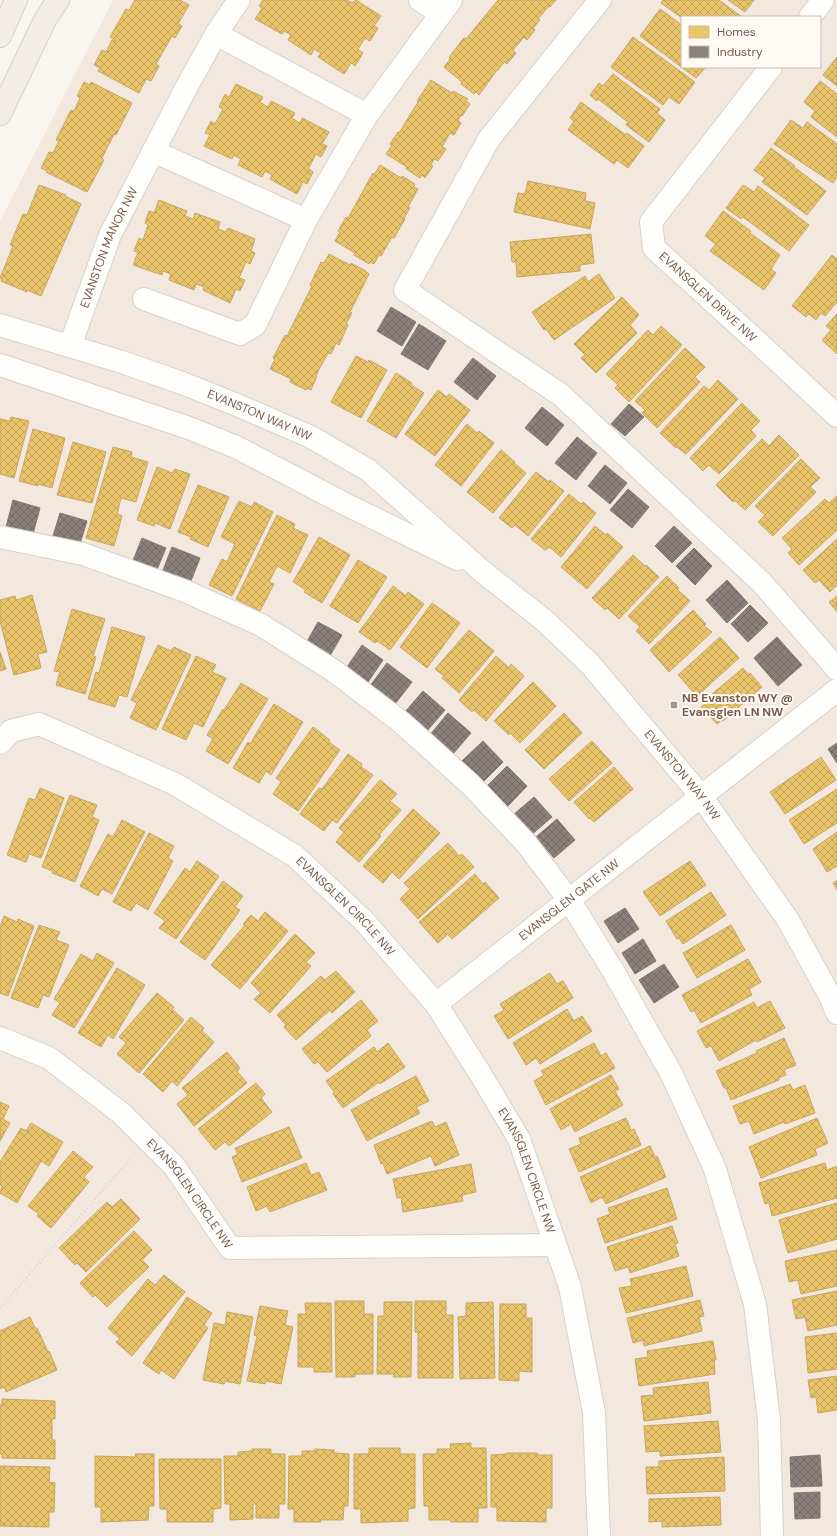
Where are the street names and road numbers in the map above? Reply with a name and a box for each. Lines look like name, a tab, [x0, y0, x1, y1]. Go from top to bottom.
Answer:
street label: EVANSTON MANOR NW	[76, 184, 142, 310]
street label: EVANSGLEN DRIVE NW	[656, 248, 761, 346]
street label: EVANSTON WAY NW	[205, 386, 314, 444]
street label: EVANSTON WAY NW	[641, 726, 724, 824]
street label: EVANSGLEN CIRCLE NW	[293, 853, 399, 959]
street label: EVANSGLEN GATE NW	[516, 855, 623, 944]
street label: EVANSGLEN CIRCLE NW	[494, 1105, 559, 1236]
street label: EVANSGLEN CIRCLE NW	[143, 1135, 236, 1252]

